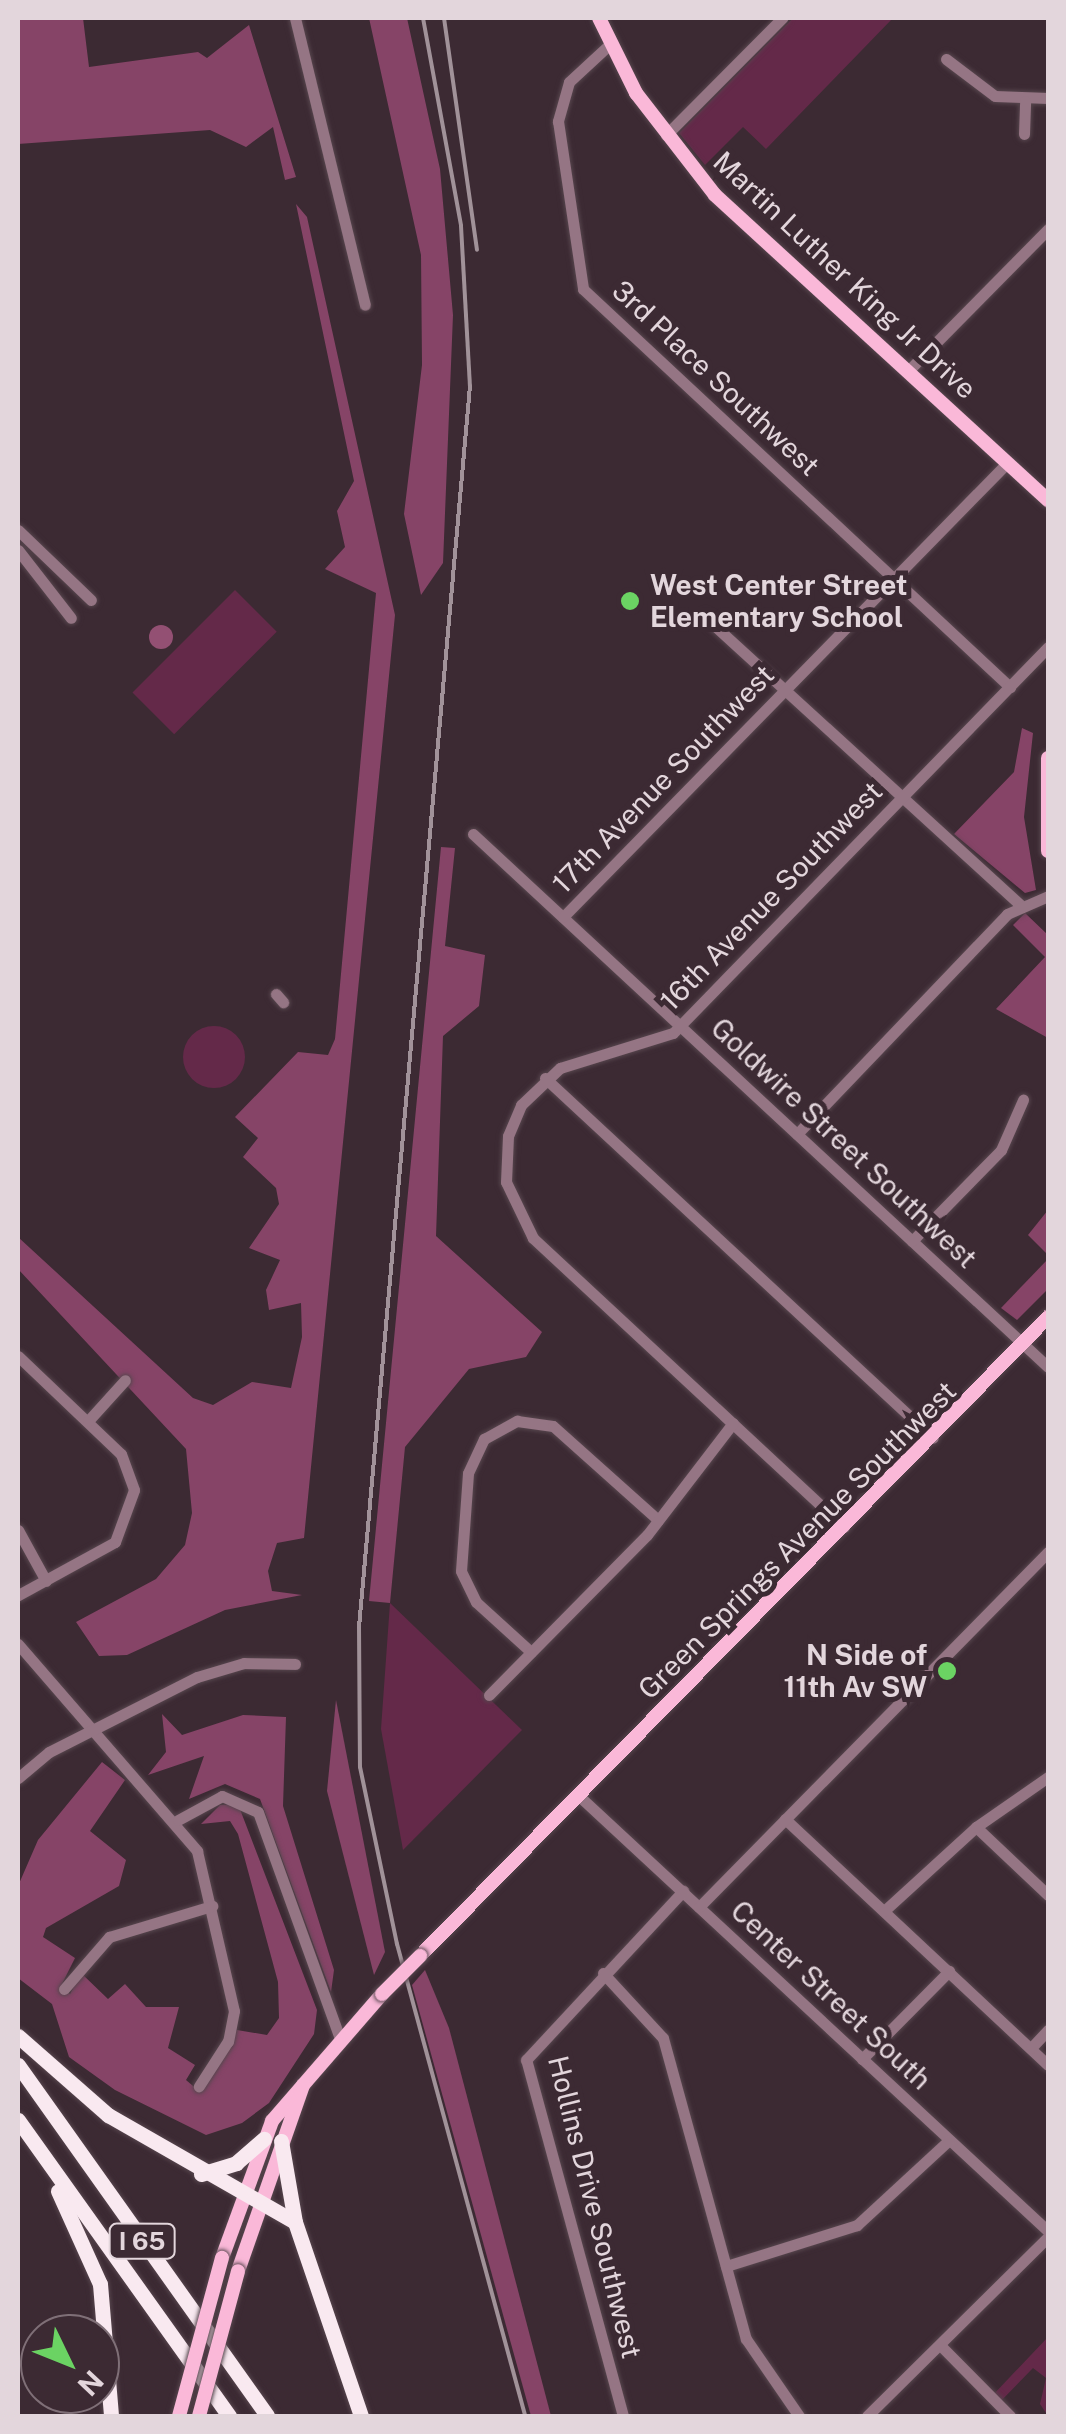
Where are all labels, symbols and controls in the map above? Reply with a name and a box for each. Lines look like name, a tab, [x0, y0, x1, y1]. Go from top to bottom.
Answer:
street label: Martin Luther King Jr Drive	[707, 144, 983, 406]
street label: 3rd Place Southwest	[606, 273, 826, 483]
place label: West Center Street Elementary School	[650, 568, 908, 634]
marker: West Center Street Elementary School	[619, 590, 641, 612]
street label: 17th Avenue Southwest	[545, 658, 781, 900]
street label: 16th Avenue Southwest	[653, 775, 889, 1017]
street label: Goldwire Street Southwest	[704, 1011, 984, 1275]
street label: Green Springs Avenue Southwest	[631, 1374, 963, 1706]
place label: N Side of 11th Av SW	[783, 1638, 927, 1704]
marker: N Side of 11th Av SW	[936, 1660, 958, 1682]
street label: Center Street South	[724, 1894, 938, 2096]
street label: Hollins Drive Southwest	[541, 2052, 649, 2362]
road number: I 65	[107, 2221, 177, 2261]
north arrow	[20, 2314, 120, 2414]
text: N	[71, 2364, 110, 2403]

